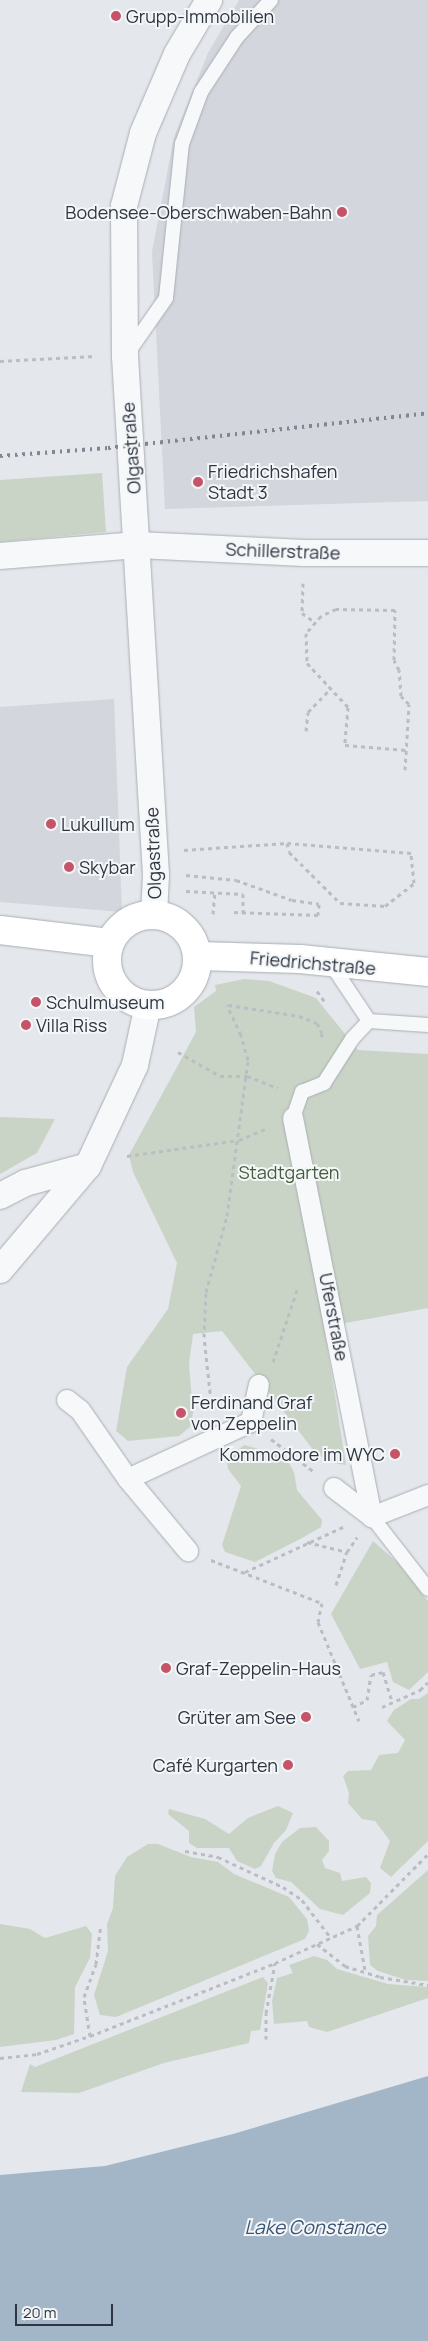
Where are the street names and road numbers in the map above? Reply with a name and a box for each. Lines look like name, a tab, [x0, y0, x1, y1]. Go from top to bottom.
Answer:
street label: Olgastraße	[117, 401, 145, 495]
street label: Schillerstraße	[225, 538, 341, 564]
street label: Olgastraße	[141, 807, 165, 899]
street label: Friedrichstraße	[249, 947, 377, 979]
street label: Uferstraße	[315, 1271, 353, 1363]

